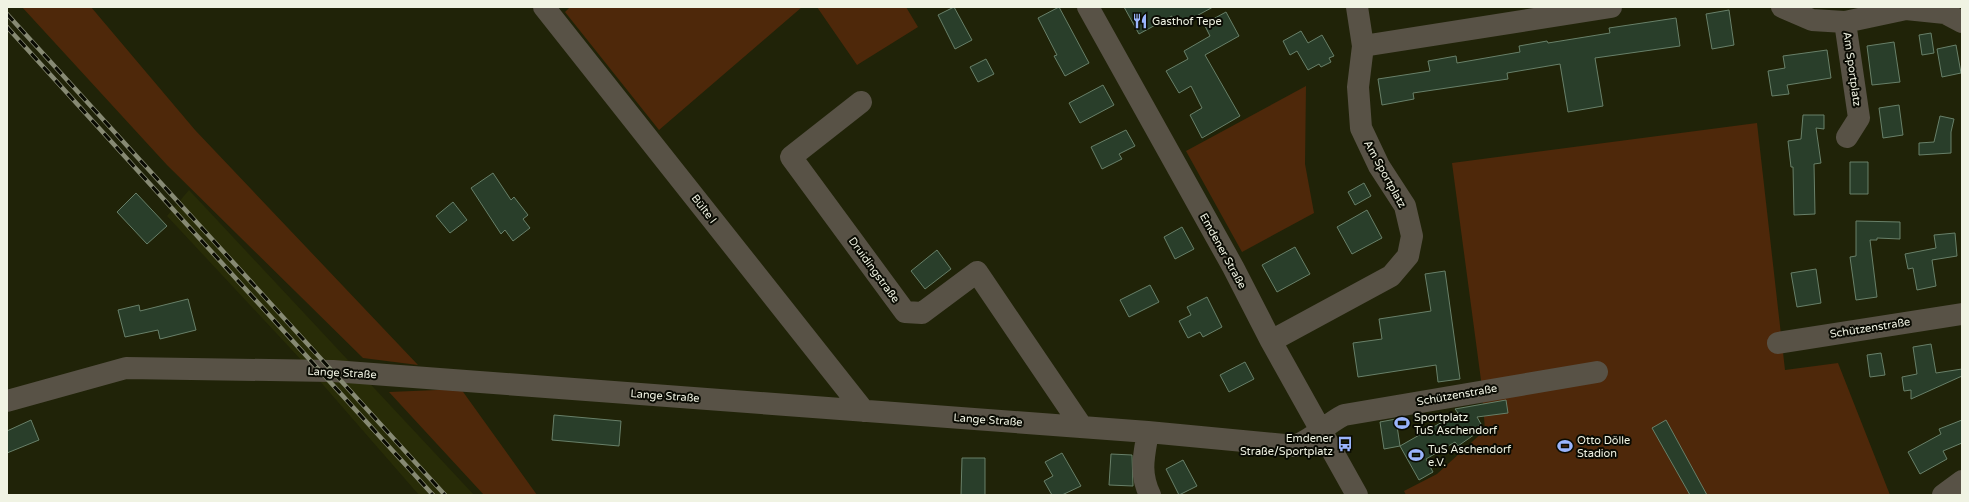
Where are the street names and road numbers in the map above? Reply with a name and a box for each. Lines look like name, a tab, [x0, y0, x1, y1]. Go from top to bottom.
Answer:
street label: Am Sportplatz	[1840, 31, 1864, 108]
street label: Am Sportplatz	[1361, 138, 1409, 211]
street label: Bülte I	[689, 192, 719, 226]
street label: Emdener Straße	[1197, 211, 1249, 291]
street label: Druidingstraße	[846, 235, 902, 305]
street label: Schützenstraße	[1829, 315, 1911, 341]
street label: Lange Straße	[307, 365, 377, 381]
street label: Schützenstraße	[1416, 382, 1498, 408]
street label: Lange Straße	[630, 387, 700, 405]
street label: Lange Straße	[953, 411, 1023, 429]

